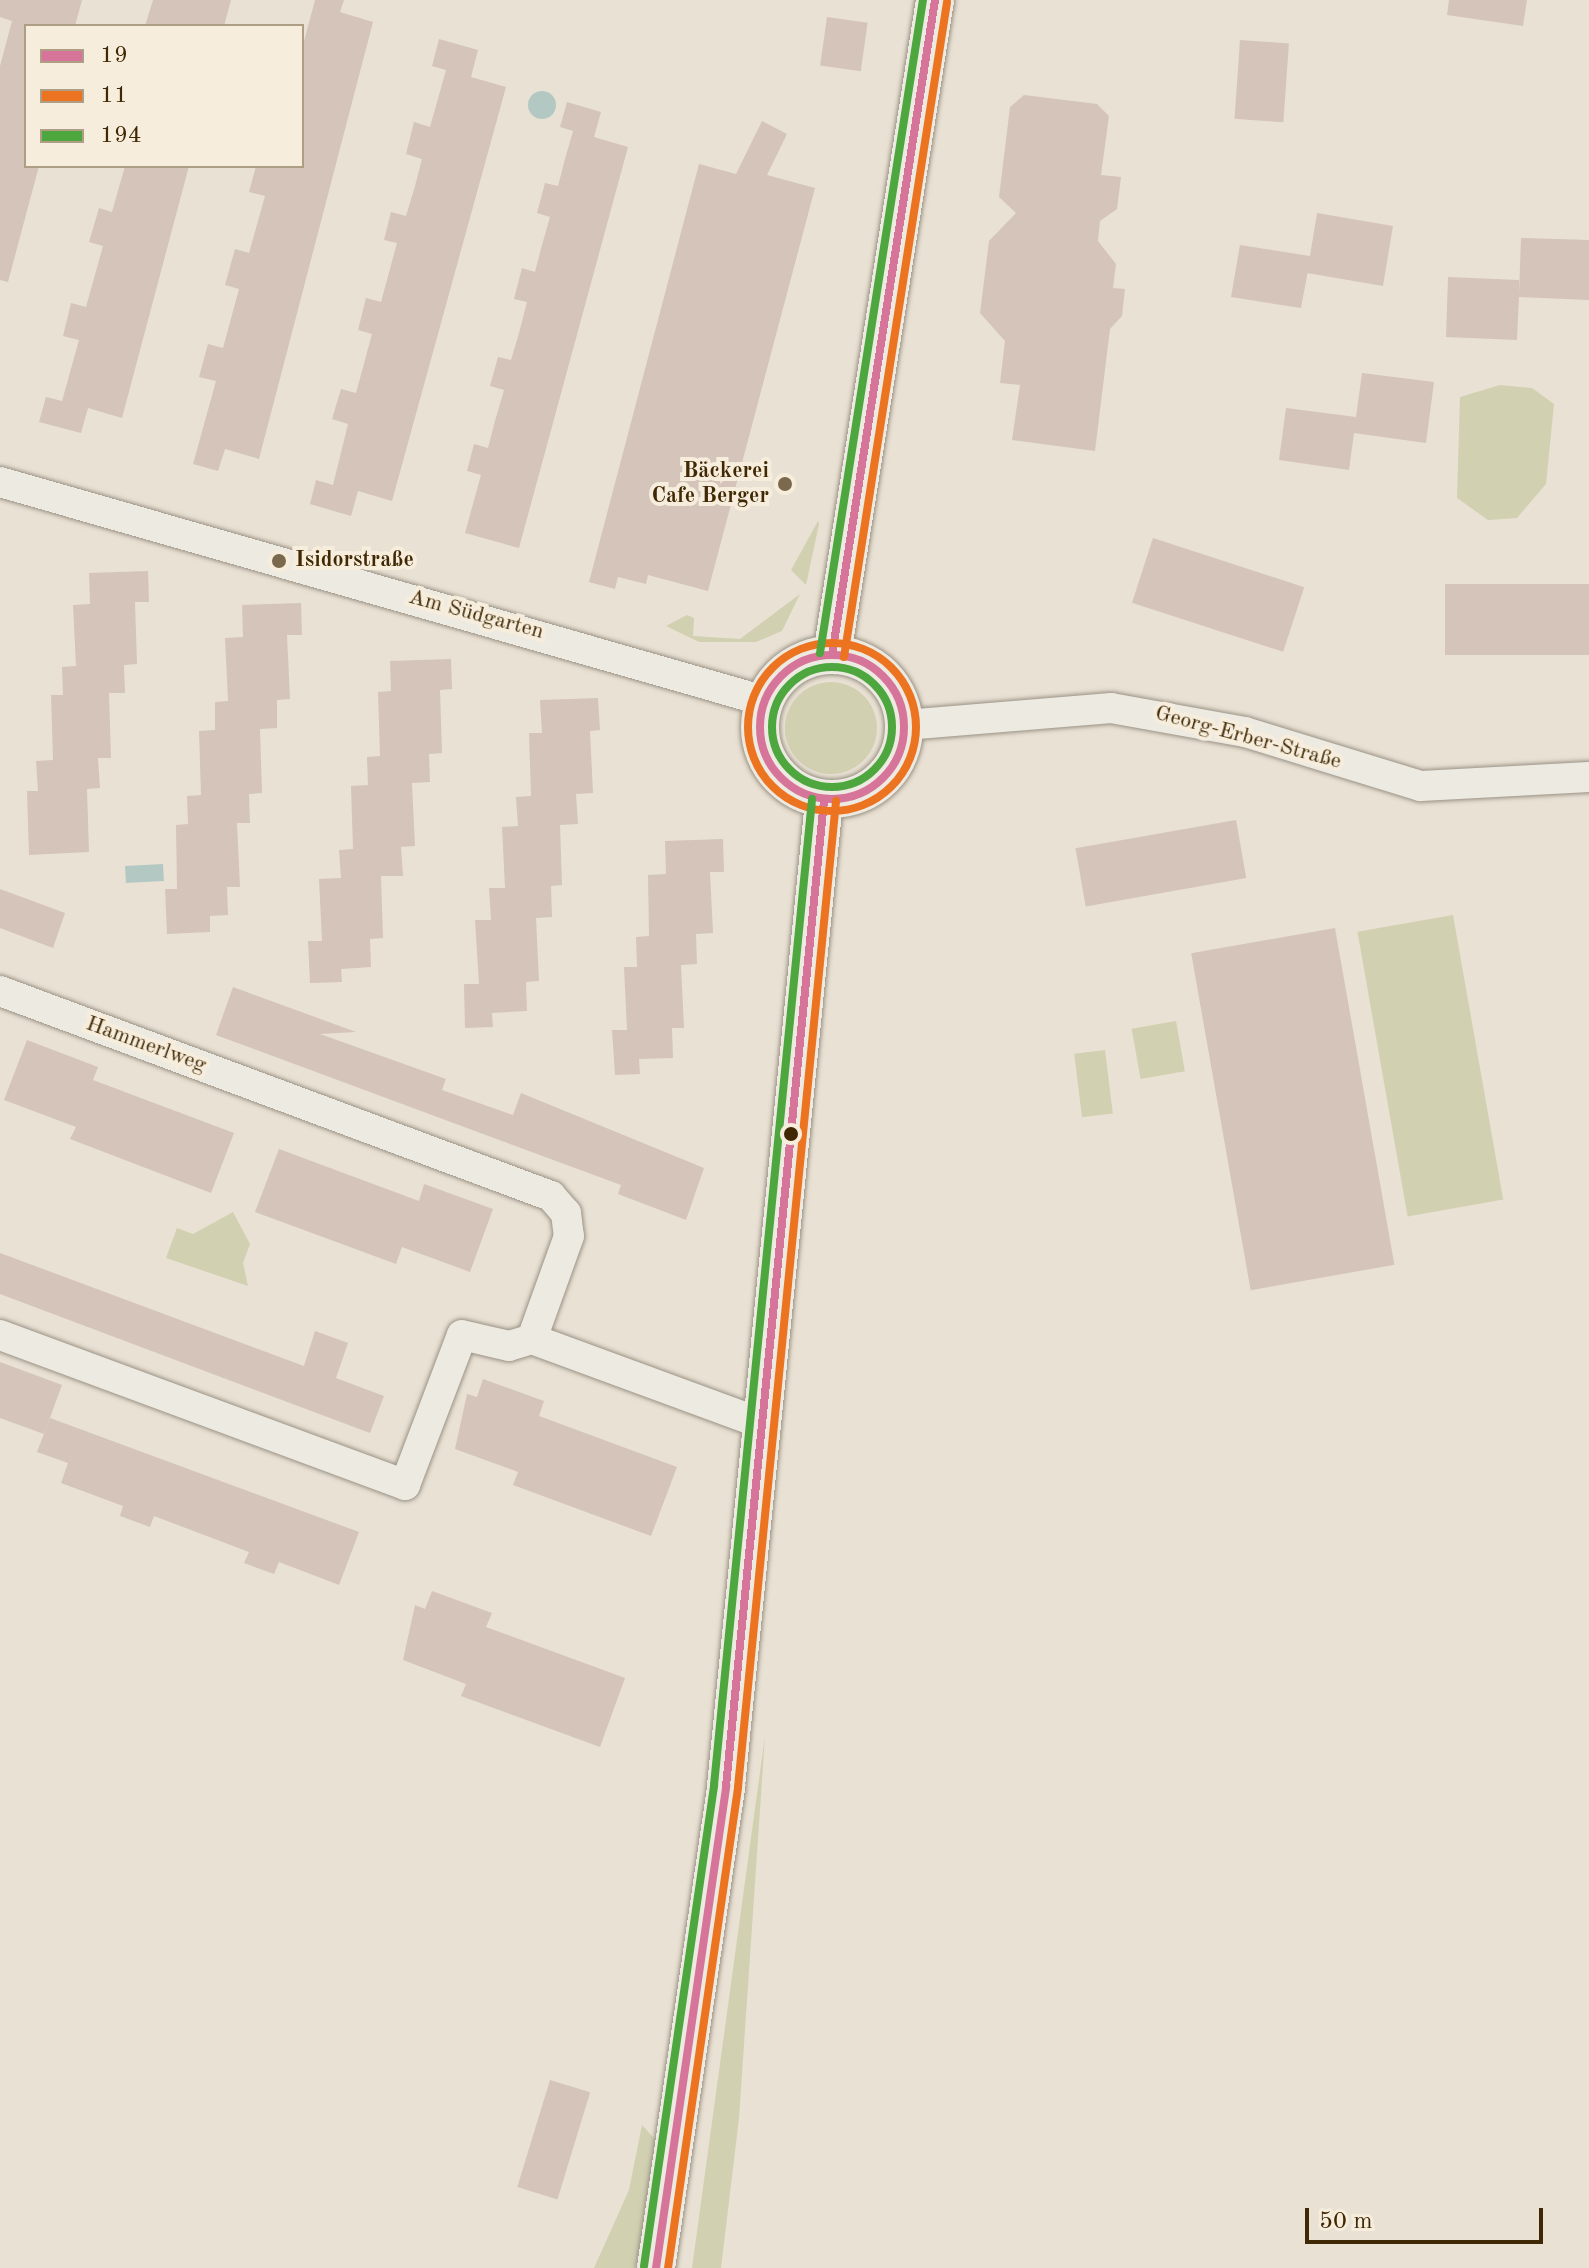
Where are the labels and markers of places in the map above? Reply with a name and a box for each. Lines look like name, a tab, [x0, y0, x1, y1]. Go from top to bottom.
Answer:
place label: Bäckerei Cafe Berger	[651, 458, 769, 510]
marker: Bäckerei Cafe Berger	[776, 475, 794, 493]
place label: Isidorstraße	[295, 548, 414, 574]
marker: Isidorstraße	[270, 552, 288, 570]
unlabelled marker	[783, 1126, 799, 1142]

